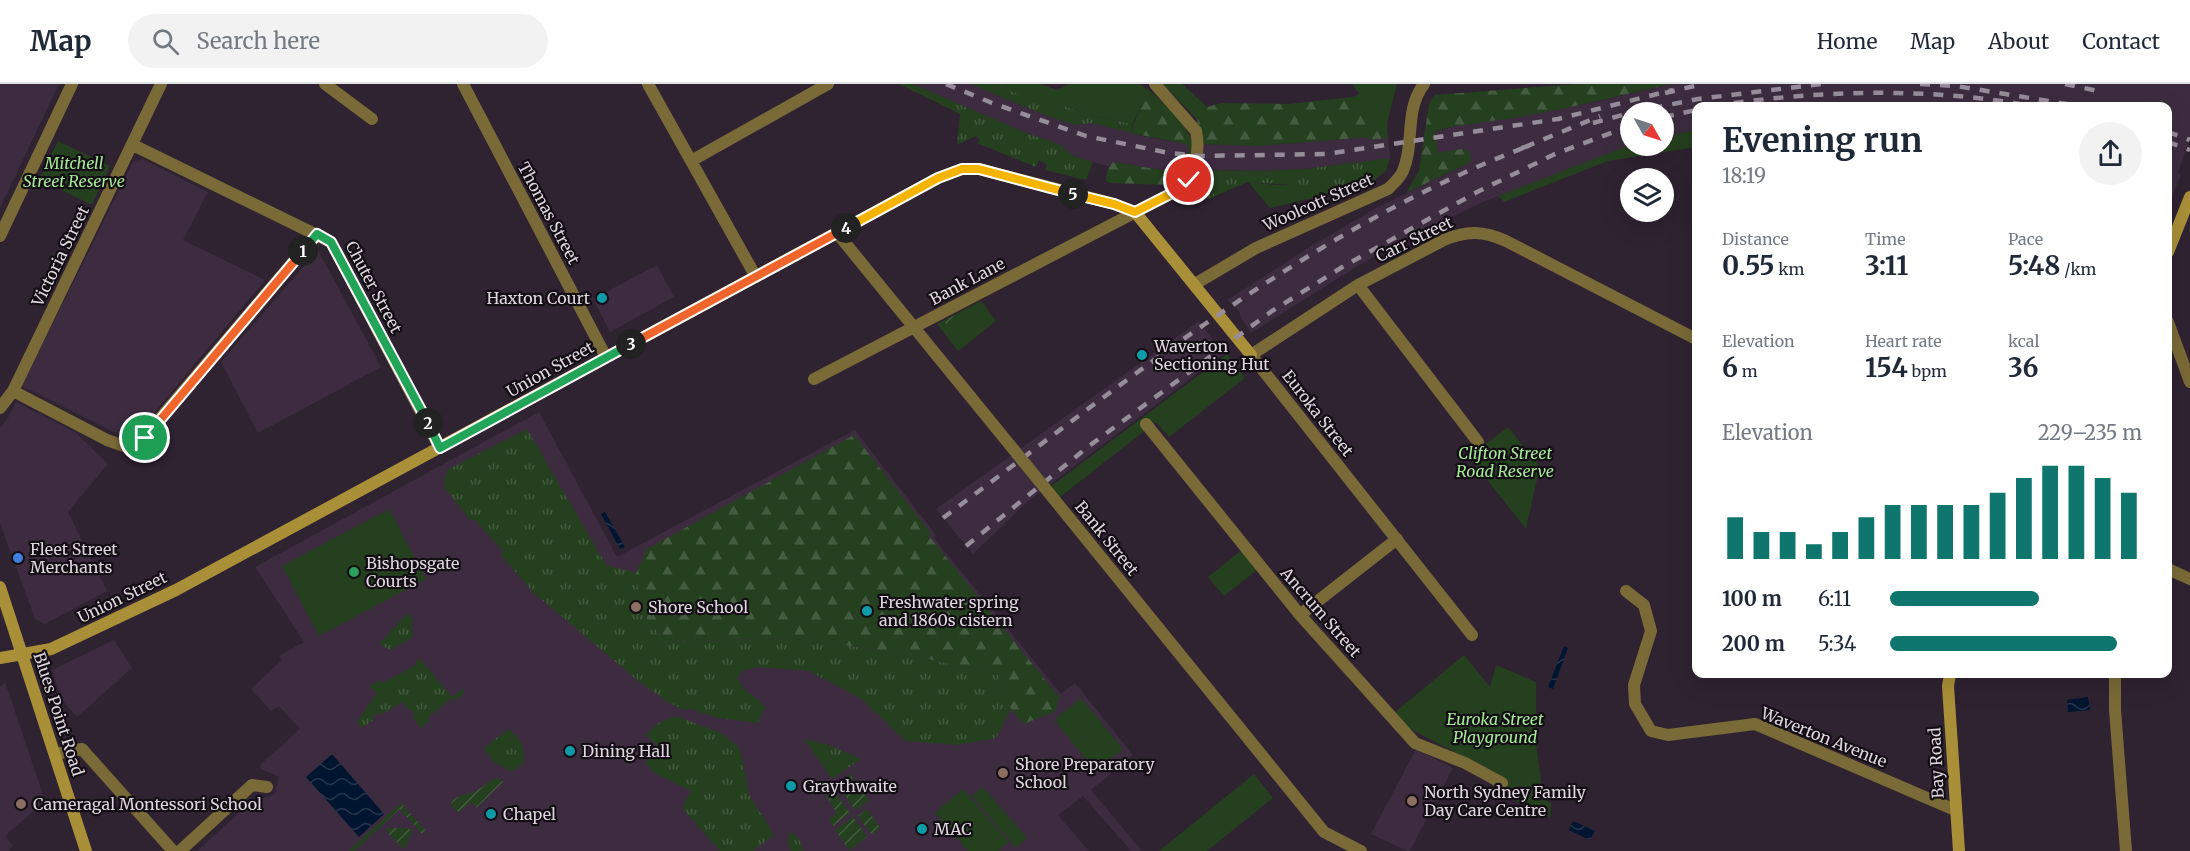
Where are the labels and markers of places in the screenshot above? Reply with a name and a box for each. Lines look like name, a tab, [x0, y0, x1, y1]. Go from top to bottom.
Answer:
pin	[1163, 154, 1214, 205]
pin: 5	[1058, 179, 1088, 209]
pin: 4	[831, 213, 861, 243]
pin: 1	[288, 236, 318, 266]
place label: Haxton Court	[486, 288, 591, 308]
marker: Haxton Court	[595, 291, 609, 305]
pin: 3	[616, 329, 646, 359]
place label: Waverton Sectioning Hut	[1153, 336, 1270, 374]
marker: Waverton Sectioning Hut	[1135, 348, 1149, 362]
pin: 2	[413, 408, 443, 438]
pin	[119, 412, 170, 463]
place label: Fleet Street Merchants	[30, 539, 118, 577]
marker: Fleet Street Merchants	[11, 551, 25, 565]
place label: Bishopsgate Courts	[366, 553, 459, 591]
marker: Bishopsgate Courts	[347, 565, 361, 579]
place label: Freshwater spring and 1860s cistern	[879, 592, 1019, 630]
place label: Shore School	[648, 597, 748, 617]
marker: Shore School	[629, 600, 643, 614]
marker: Freshwater spring and 1860s cistern	[860, 604, 874, 618]
place label: Dining Hall	[582, 741, 670, 761]
marker: Dining Hall	[563, 744, 577, 758]
place label: Shore Preparatory School	[1015, 754, 1155, 792]
marker: Shore Preparatory School	[996, 766, 1010, 780]
place label: Graythwaite	[803, 776, 897, 796]
marker: Graythwaite	[784, 779, 798, 793]
place label: North Sydney Family Day Care Centre	[1424, 782, 1587, 820]
place label: Cameragal Montessori School	[33, 794, 262, 814]
marker: North Sydney Family Day Care Centre	[1405, 794, 1419, 808]
marker: Cameragal Montessori School	[14, 797, 28, 811]
place label: Chapel	[503, 804, 556, 824]
marker: Chapel	[484, 807, 498, 821]
place label: MAC	[934, 819, 972, 839]
marker: MAC	[915, 822, 929, 836]

